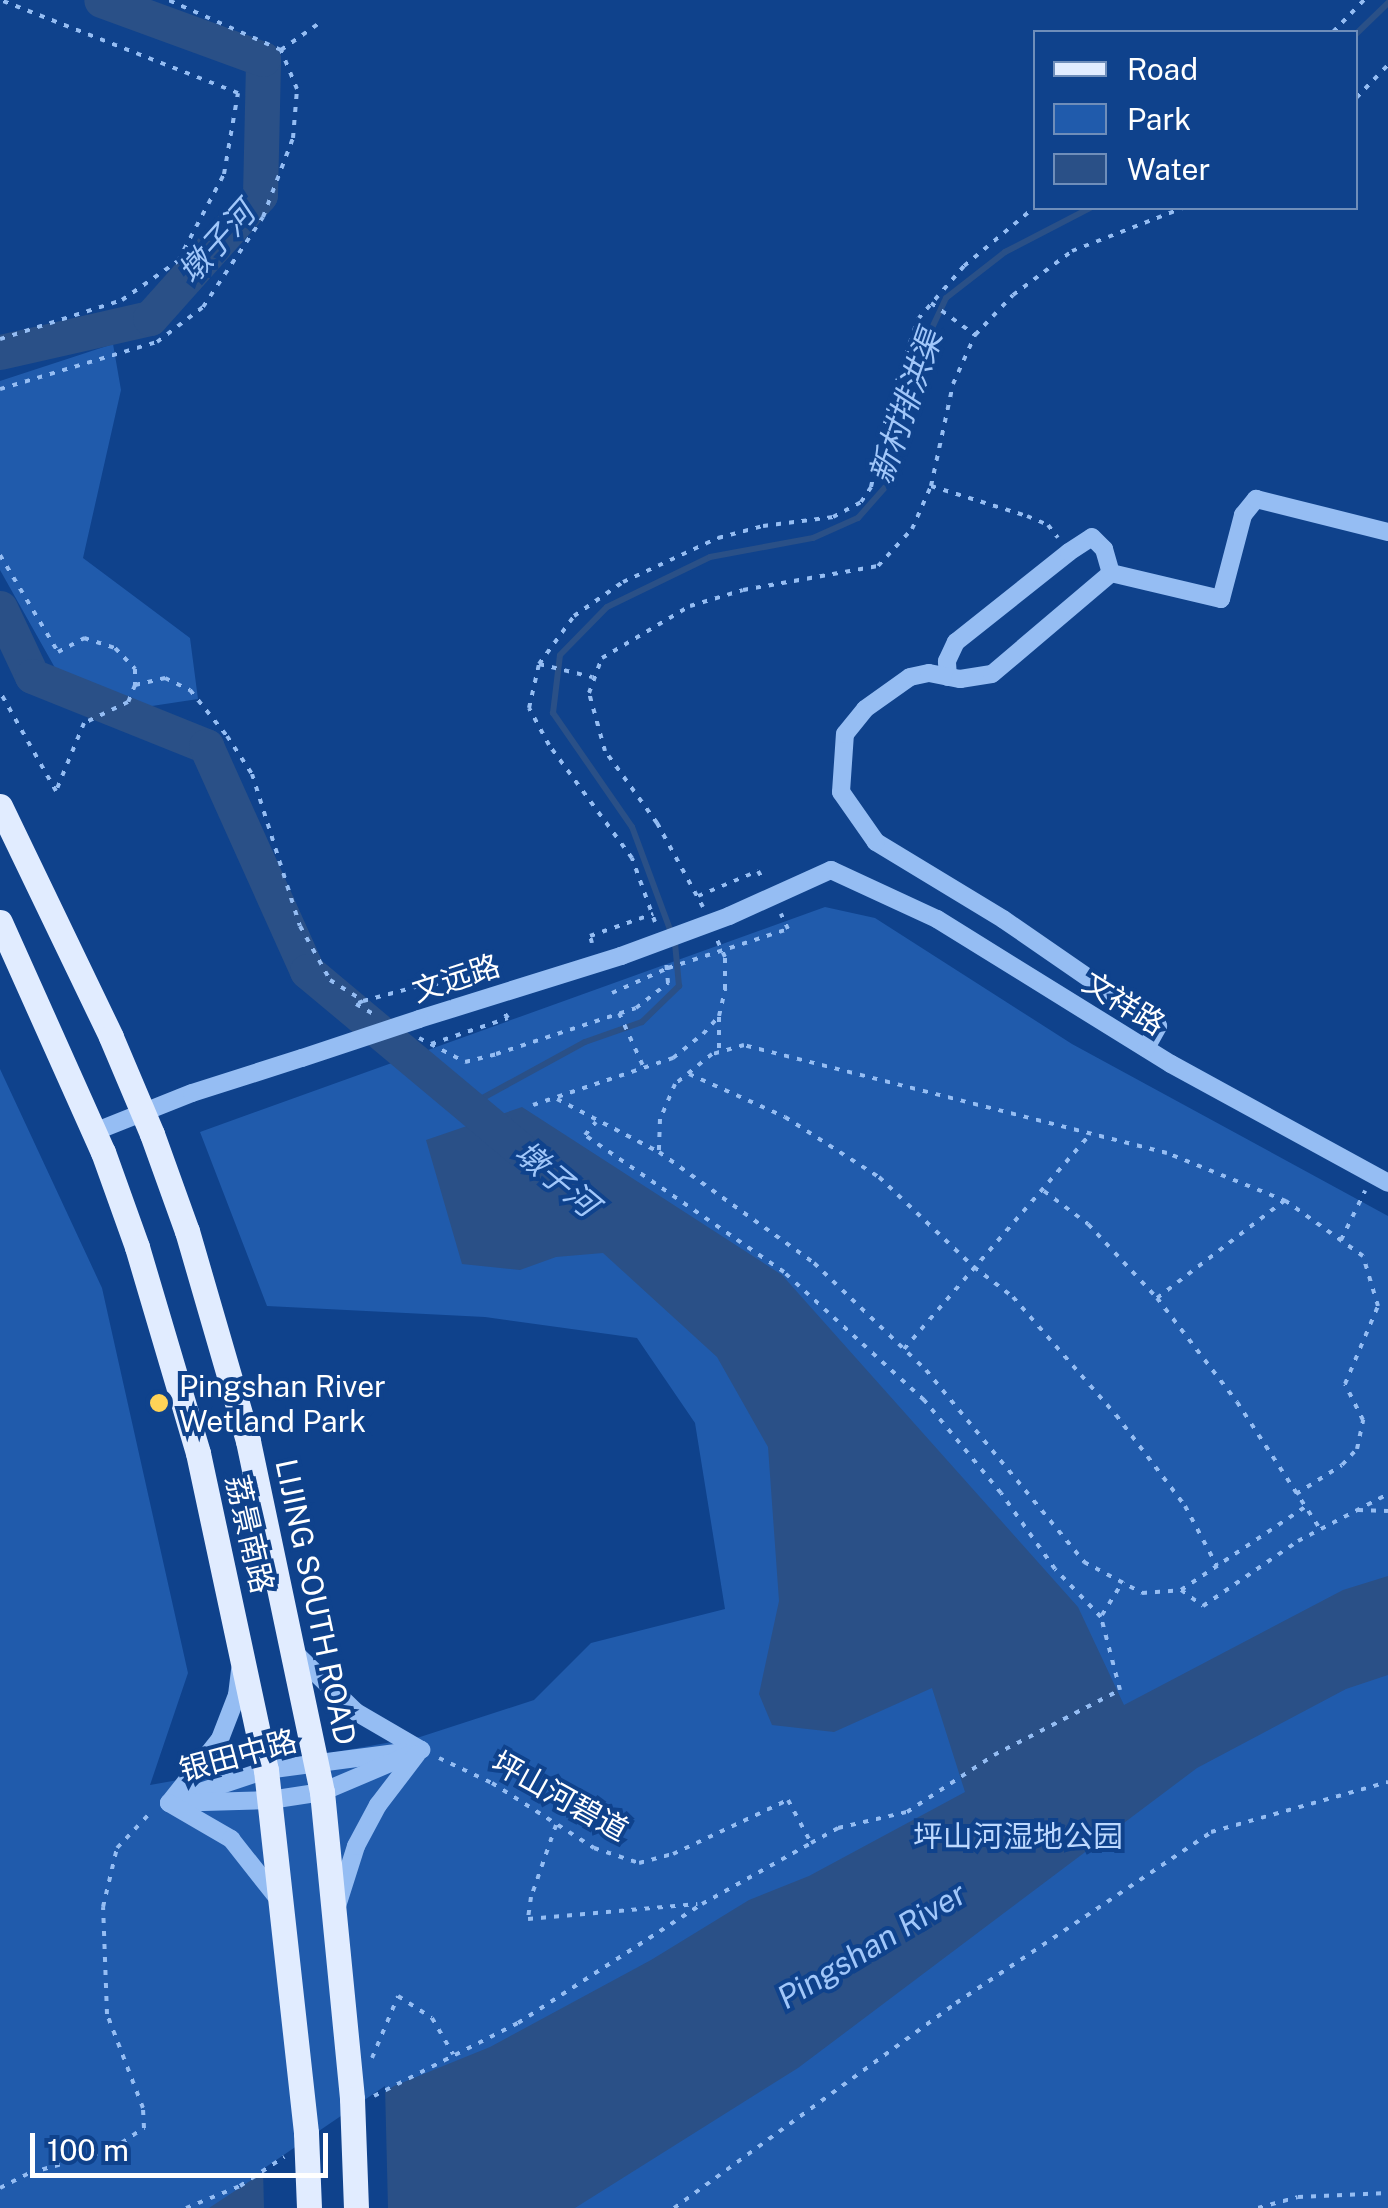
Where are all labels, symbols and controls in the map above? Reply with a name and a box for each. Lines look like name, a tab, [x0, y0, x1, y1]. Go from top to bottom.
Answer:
legend	[1033, 30, 1358, 210]
text: Road	[1127, 51, 1198, 87]
text: Park	[1127, 101, 1191, 137]
text: Water	[1127, 151, 1210, 187]
water label: 墩子河	[171, 194, 263, 292]
water label: 新村排洪渠	[862, 325, 950, 489]
street label: 文远路	[408, 947, 504, 1009]
street label: 文祥路	[1076, 964, 1172, 1042]
water label: 墩子河	[507, 1133, 605, 1225]
place label: Pingshan River Wetland Park	[179, 1368, 386, 1438]
marker: Pingshan River Wetland Park	[148, 1392, 170, 1414]
street label: LIJING SOUTH ROAD	[268, 1456, 364, 1748]
street label: 荔景南路	[219, 1471, 281, 1597]
street label: 银田中路	[175, 1722, 301, 1788]
street label: 坪山河碧道	[486, 1744, 634, 1848]
park label: 坪山河湿地公园	[913, 1818, 1123, 1854]
water label: Pingshan River	[771, 1875, 973, 2017]
scale bar	[35, 2113, 332, 2175]
text: 100 m	[47, 2132, 129, 2168]

